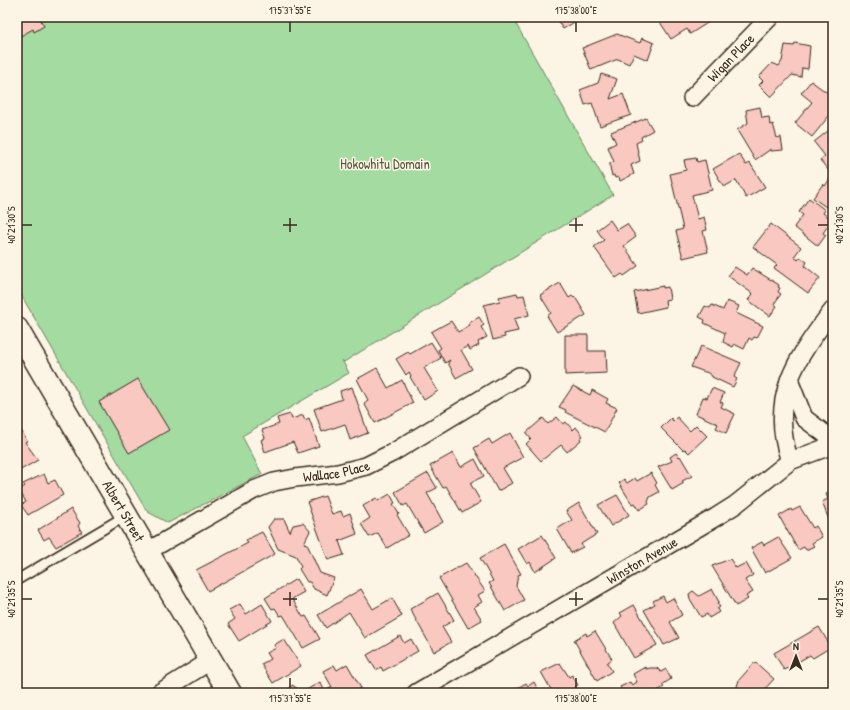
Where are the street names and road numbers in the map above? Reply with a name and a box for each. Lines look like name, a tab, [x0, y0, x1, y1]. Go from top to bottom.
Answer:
street label: Wigan Place	[703, 29, 758, 86]
street label: Wallace Place	[302, 455, 373, 486]
street label: Albert Street	[99, 477, 149, 545]
street label: Winston Avenue	[603, 532, 681, 588]

